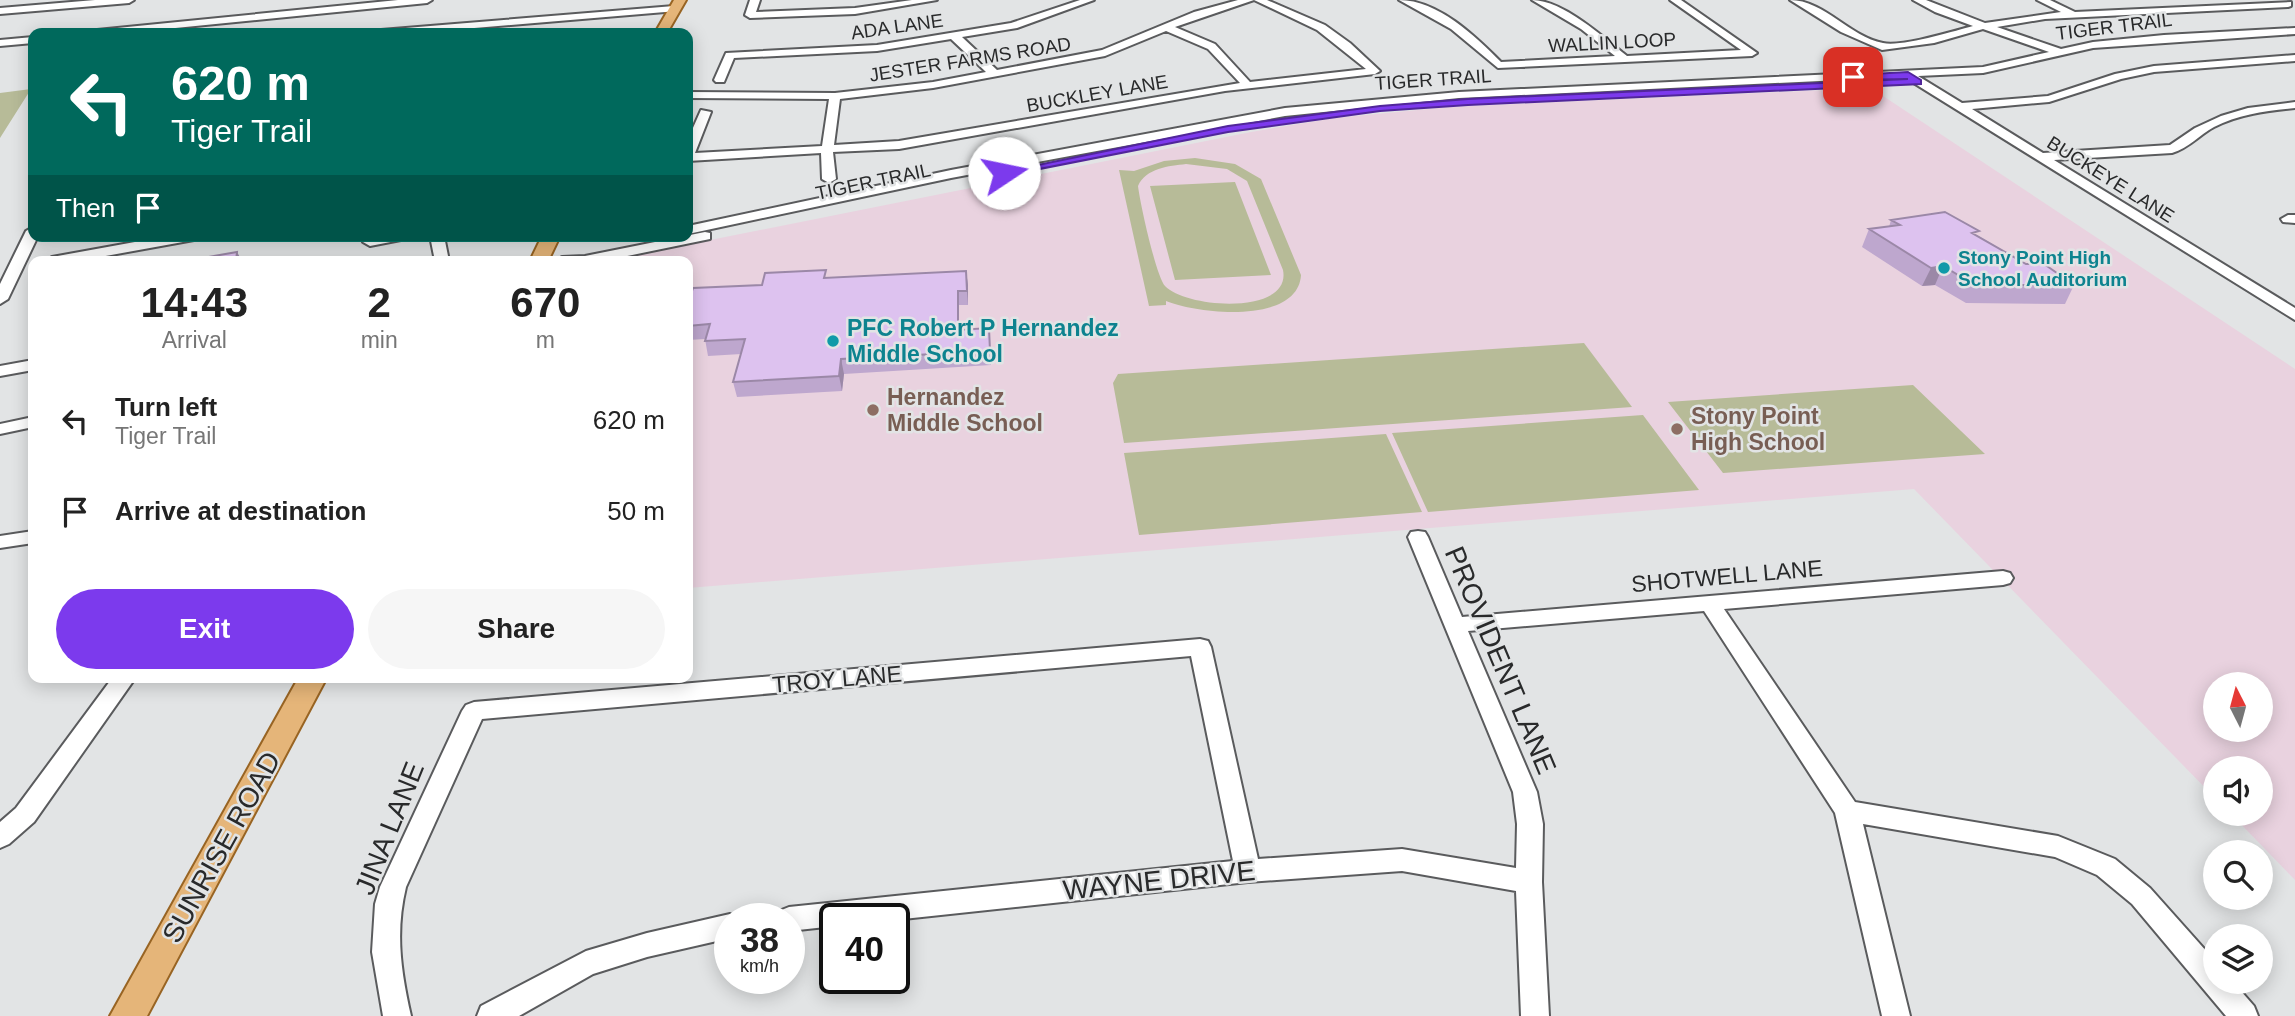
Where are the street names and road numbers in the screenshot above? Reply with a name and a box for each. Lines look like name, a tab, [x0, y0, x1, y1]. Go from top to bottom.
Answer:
street label: TIGER TRAIL	[2055, 9, 2173, 44]
street label: ADA LANE	[850, 10, 945, 43]
street label: WALLIN LOOP	[1548, 29, 1677, 56]
street label: JESTER FARMS ROAD	[868, 33, 1072, 86]
street label: TIGER TRAIL	[1374, 65, 1492, 94]
street label: BUCKLEY LANE	[1025, 71, 1169, 116]
street label: BUCKEYE LANE	[2043, 132, 2178, 227]
street label: TIGER TRAIL	[814, 159, 932, 204]
street label: PROVIDENT LANE	[1439, 542, 1562, 778]
street label: SHOTWELL LANE	[1630, 555, 1824, 597]
street label: TROY LANE	[771, 660, 903, 698]
street label: SUNRISE ROAD	[156, 747, 287, 948]
street label: JINA LANE	[349, 757, 430, 899]
street label: WAYNE DRIVE	[1061, 855, 1257, 906]

